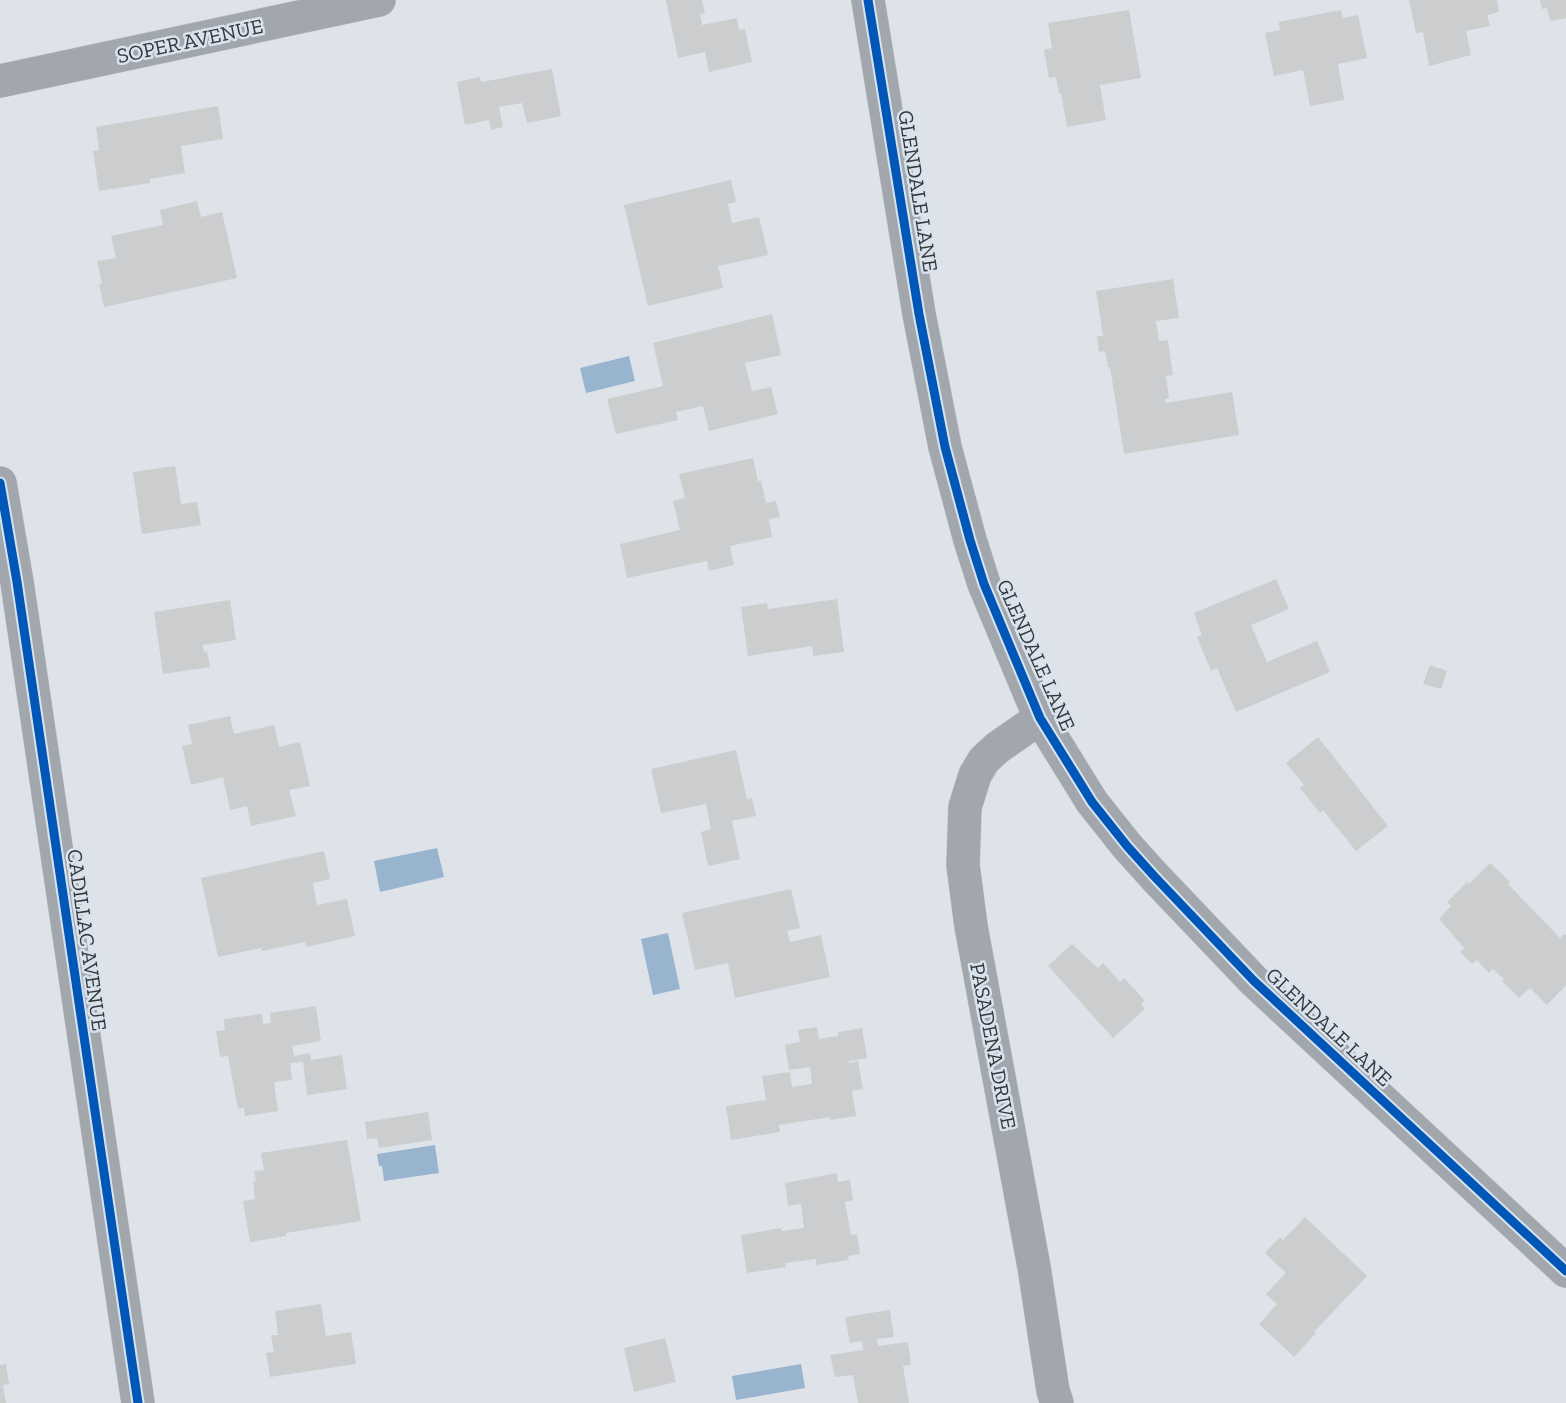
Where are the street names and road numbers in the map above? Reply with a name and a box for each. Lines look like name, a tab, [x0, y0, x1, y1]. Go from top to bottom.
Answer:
street label: SOPER AVENUE	[115, 13, 265, 68]
street label: GLENDALE LANE	[893, 108, 944, 273]
street label: GLENDALE LANE	[992, 575, 1081, 734]
street label: CADILLAC AVENUE	[62, 847, 113, 1032]
street label: PASADENA DRIVE	[965, 961, 1022, 1131]
street label: GLENDALE LANE	[1261, 962, 1397, 1091]

